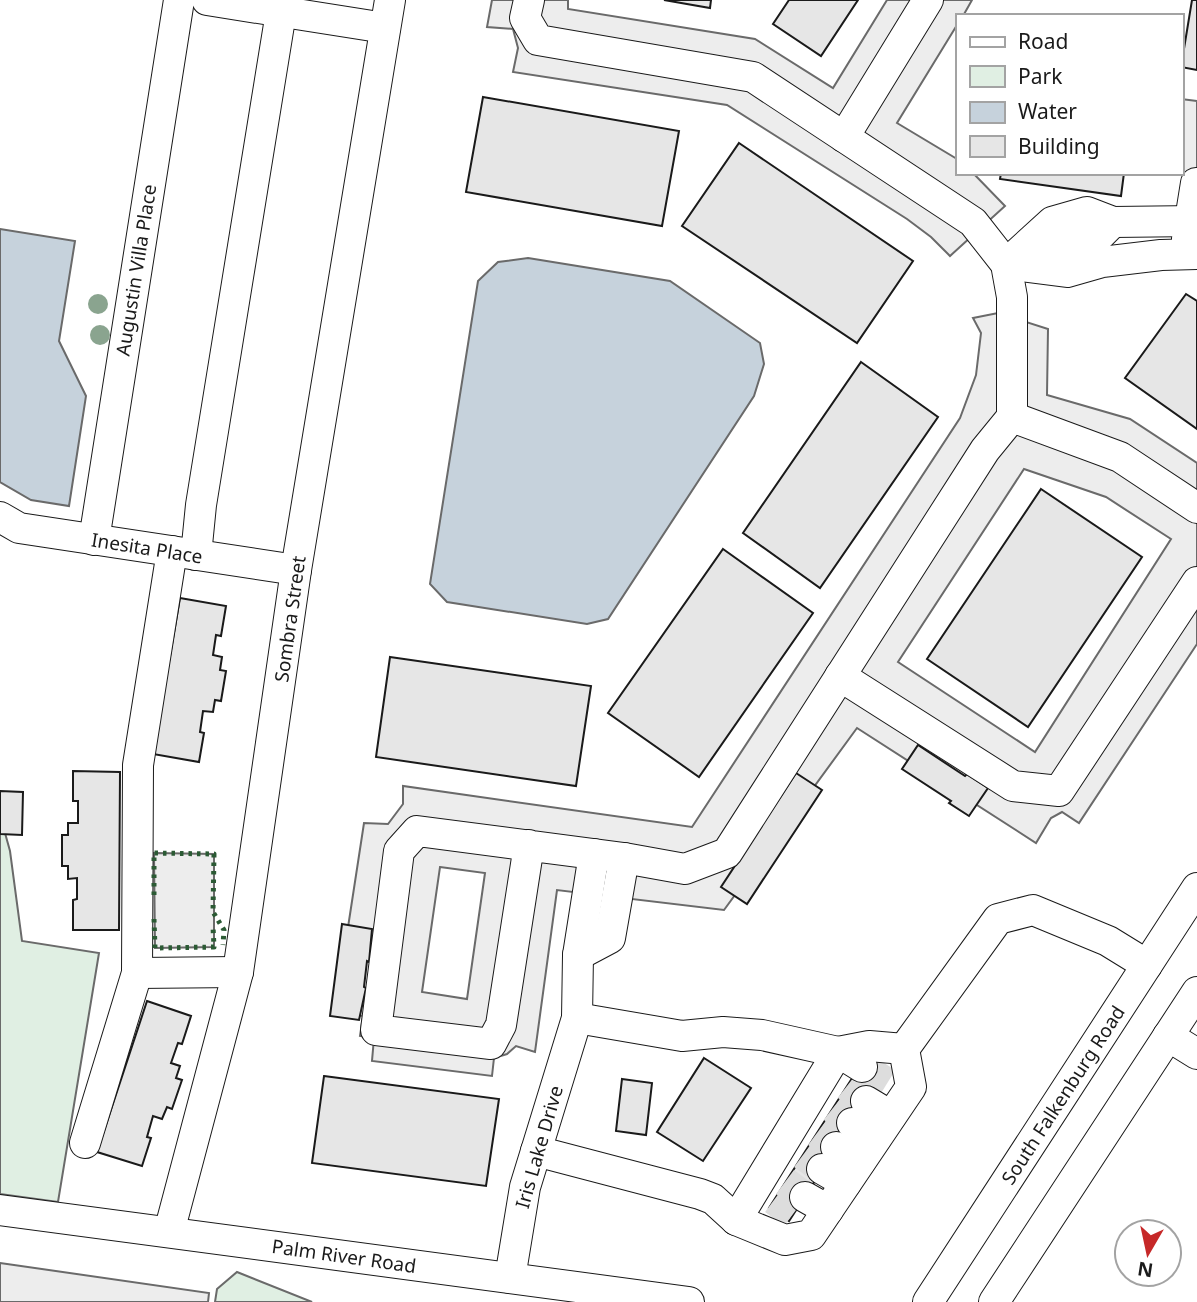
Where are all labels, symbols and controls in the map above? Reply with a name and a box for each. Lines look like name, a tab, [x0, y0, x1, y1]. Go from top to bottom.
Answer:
legend	[956, 14, 1183, 175]
text: Road	[1018, 27, 1068, 55]
text: Park	[1018, 62, 1063, 90]
text: Water	[1018, 97, 1077, 125]
text: Building	[1018, 132, 1100, 160]
street label: Augustin Villa Place	[110, 182, 162, 358]
street label: Inesita Place	[90, 526, 204, 570]
street label: Sombra Street	[268, 554, 312, 684]
street label: South Falkenburg Road	[995, 1000, 1131, 1190]
street label: Iris Lake Drive	[509, 1083, 569, 1211]
north arrow	[1113, 1218, 1183, 1288]
street label: Palm River Road	[270, 1233, 418, 1279]
text: N	[1136, 1256, 1155, 1284]

